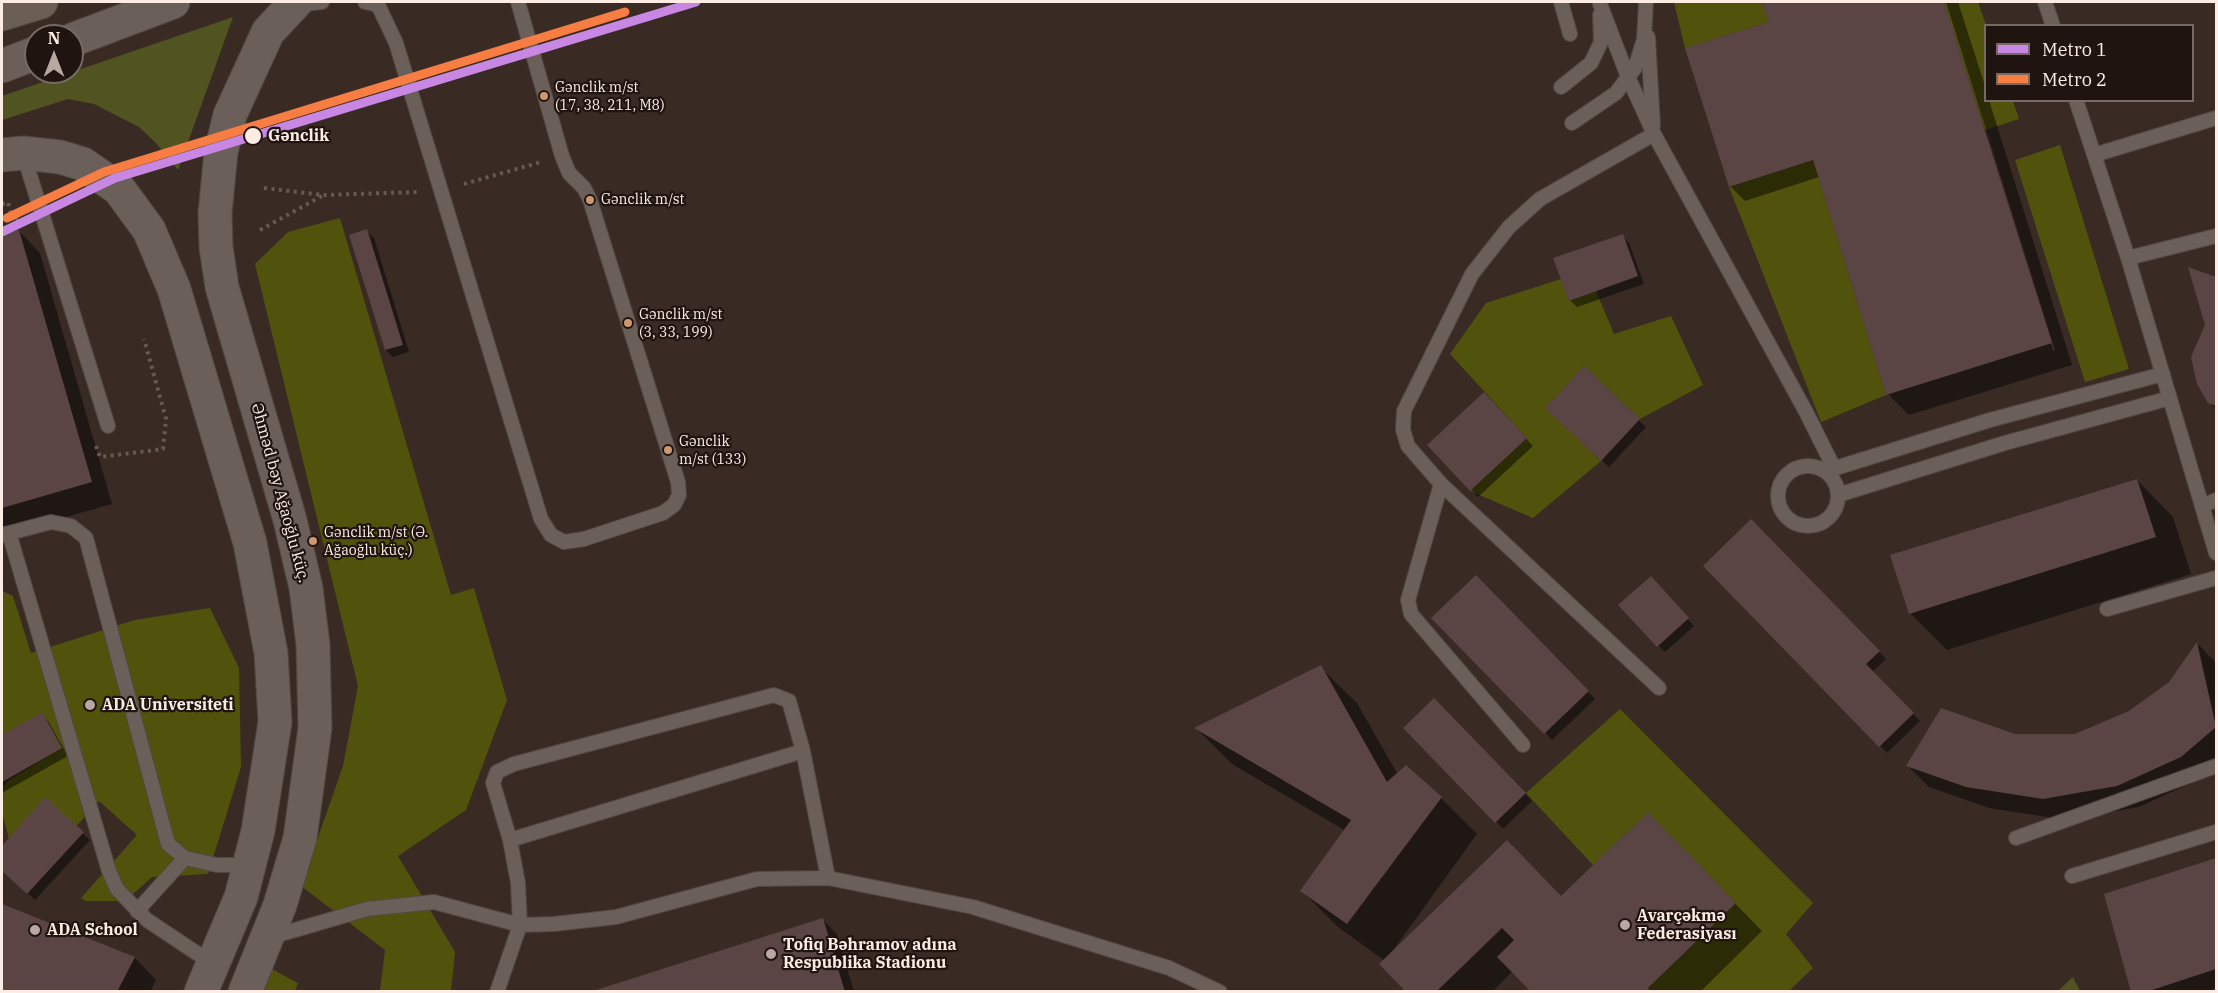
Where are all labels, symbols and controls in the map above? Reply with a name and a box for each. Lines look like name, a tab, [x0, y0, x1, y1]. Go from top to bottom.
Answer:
north arrow	[24, 24, 84, 84]
legend	[1984, 24, 2194, 102]
text: N	[48, 28, 60, 48]
text: Metro 1	[2042, 38, 2107, 61]
text: Metro 2	[2042, 68, 2107, 91]
place label: Gənclik m/st (17, 38, 211, M8)	[555, 80, 665, 112]
marker: Gənclik m/st (17, 38, 211, M8)	[538, 90, 550, 102]
marker: Gənclik	[243, 126, 263, 146]
place label: Gənclik	[268, 126, 329, 146]
place label: Gənclik m/st	[601, 192, 684, 208]
marker: Gənclik m/st	[584, 194, 596, 206]
place label: Gənclik m/st (3, 33, 199)	[639, 307, 722, 340]
marker: Gənclik m/st (3, 33, 199)	[622, 317, 634, 329]
street label: Əhməd bəy Ağaoğlu küç.	[247, 401, 313, 585]
place label: Gənclik m/st (133)	[679, 434, 746, 466]
marker: Gənclik m/st (133)	[662, 444, 674, 456]
place label: Gənclik m/st (Ə. Ağaoğlu küç.)	[324, 525, 428, 558]
marker: Gənclik m/st (Ə. Ağaoğlu küç.)	[307, 535, 319, 547]
place label: ADA Universiteti	[102, 695, 234, 715]
marker: ADA Universiteti	[83, 698, 97, 712]
place label: Avarçəkmə Federasiyası	[1637, 906, 1737, 944]
marker: Avarçəkmə Federasiyası	[1618, 918, 1632, 932]
place label: ADA School	[47, 920, 138, 940]
marker: ADA School	[28, 923, 42, 937]
place label: Tofiq Bəhramov adına Respublika Stadionu	[783, 935, 957, 973]
marker: Tofiq Bəhramov adına Respublika Stadionu	[764, 947, 778, 961]

